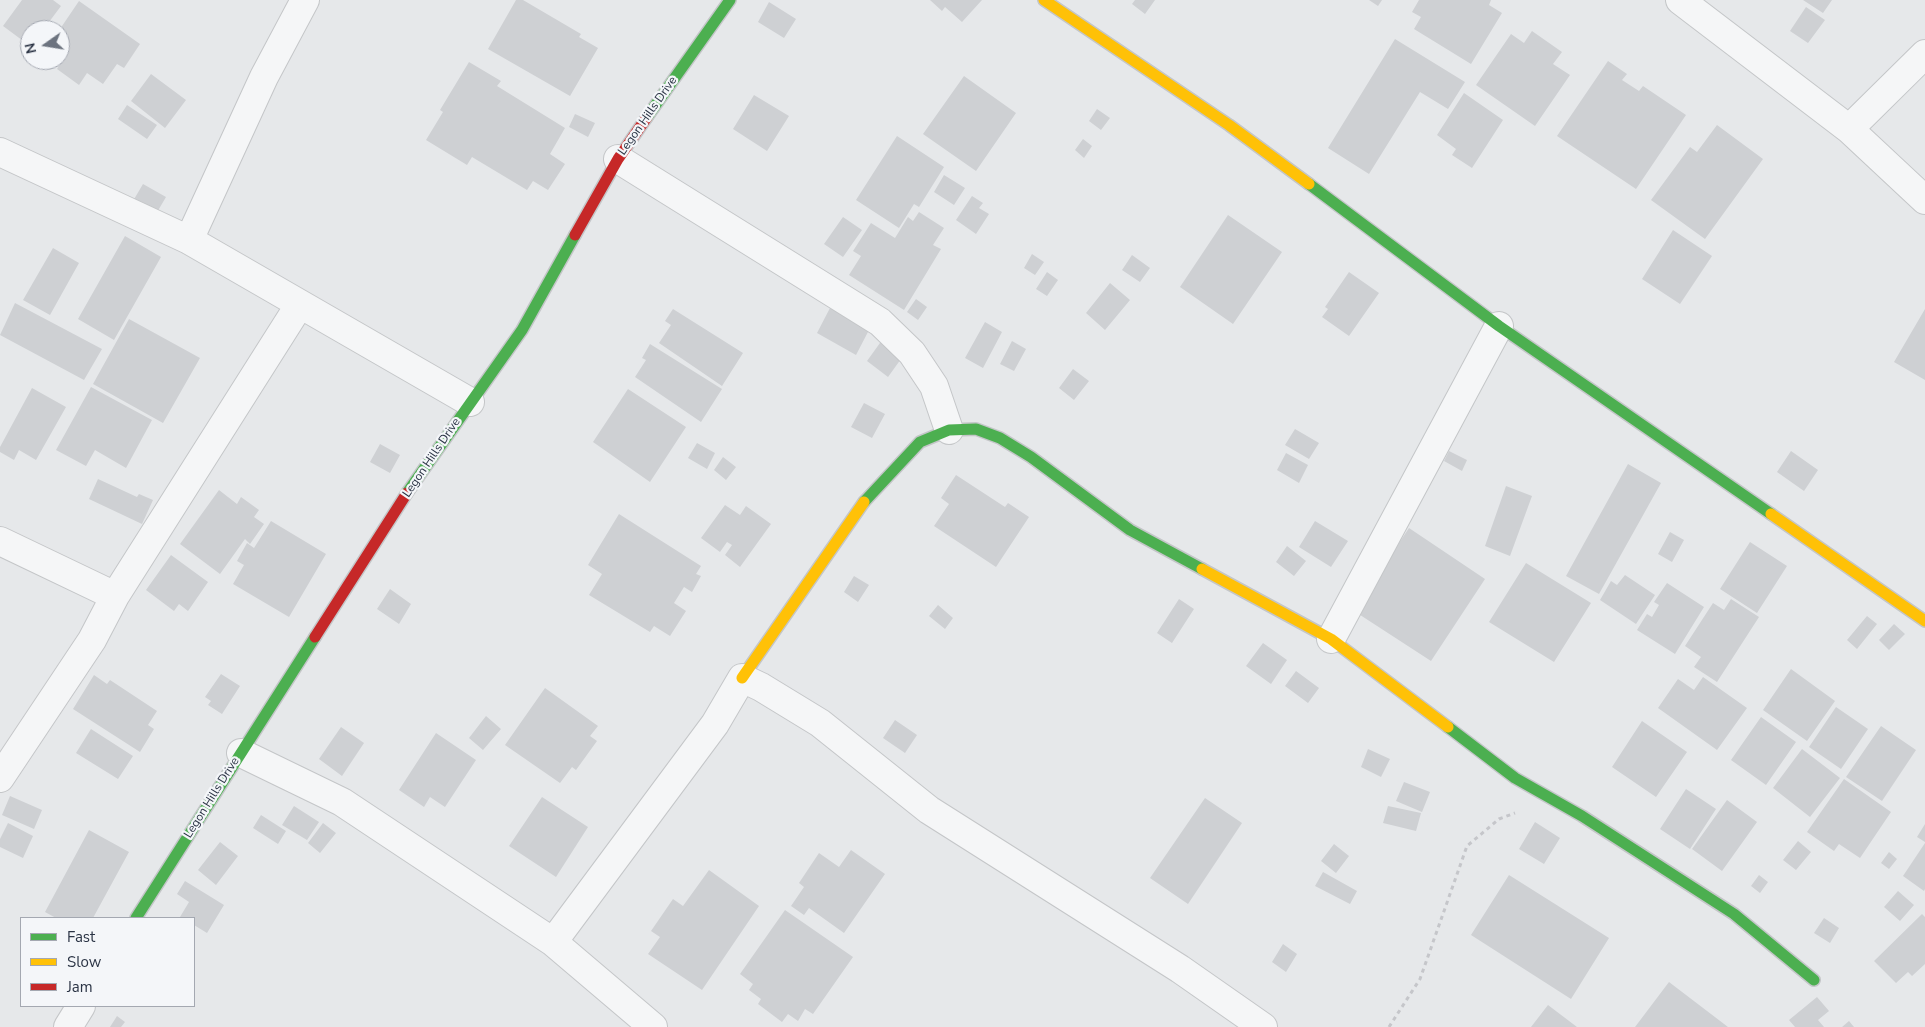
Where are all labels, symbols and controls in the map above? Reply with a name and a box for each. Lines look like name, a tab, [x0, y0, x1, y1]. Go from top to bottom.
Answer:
north arrow	[20, 20, 70, 70]
text: N	[20, 41, 41, 56]
street label: Legon Hills Drive	[616, 74, 680, 158]
street label: Legon Hills Drive	[400, 416, 464, 500]
street label: Legon Hills Drive	[181, 755, 243, 841]
legend	[20, 917, 195, 1007]
text: Fast	[67, 927, 95, 947]
text: Slow	[67, 952, 101, 972]
text: Jam	[67, 977, 93, 997]

